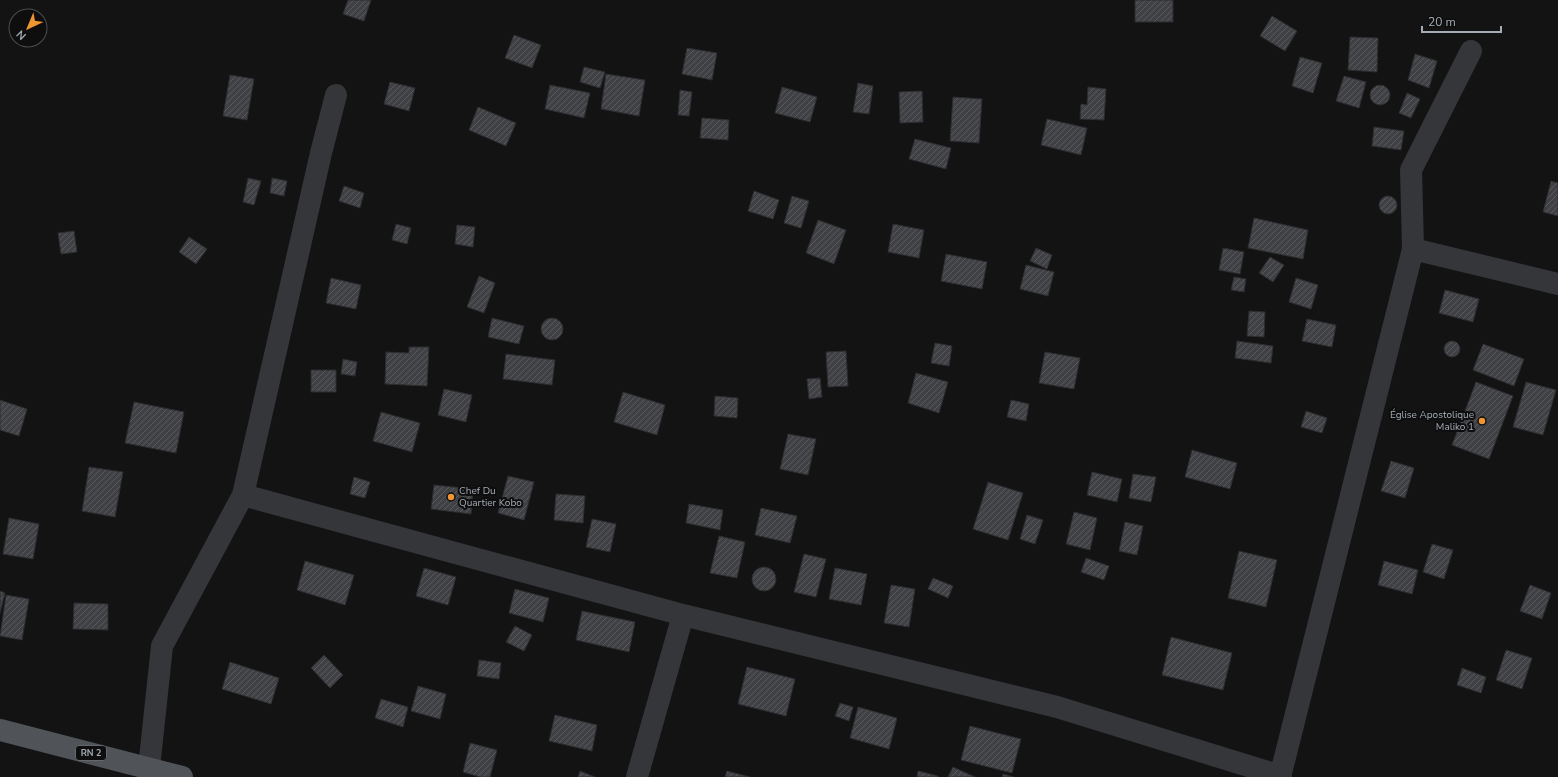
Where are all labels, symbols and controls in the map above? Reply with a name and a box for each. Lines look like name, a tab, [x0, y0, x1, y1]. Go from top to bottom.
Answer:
north arrow	[8, 8, 48, 48]
scale bar	[1422, 8, 1501, 34]
text: 20 m	[1428, 14, 1456, 30]
text: N	[13, 27, 30, 43]
place label: Église Apostolique Maliko 1	[1390, 408, 1474, 434]
marker: Église Apostolique Maliko 1	[1477, 416, 1487, 426]
place label: Chef Du Quartier Kobo	[459, 484, 522, 510]
marker: Chef Du Quartier Kobo	[446, 492, 456, 502]
road number: RN 2	[76, 746, 106, 760]

